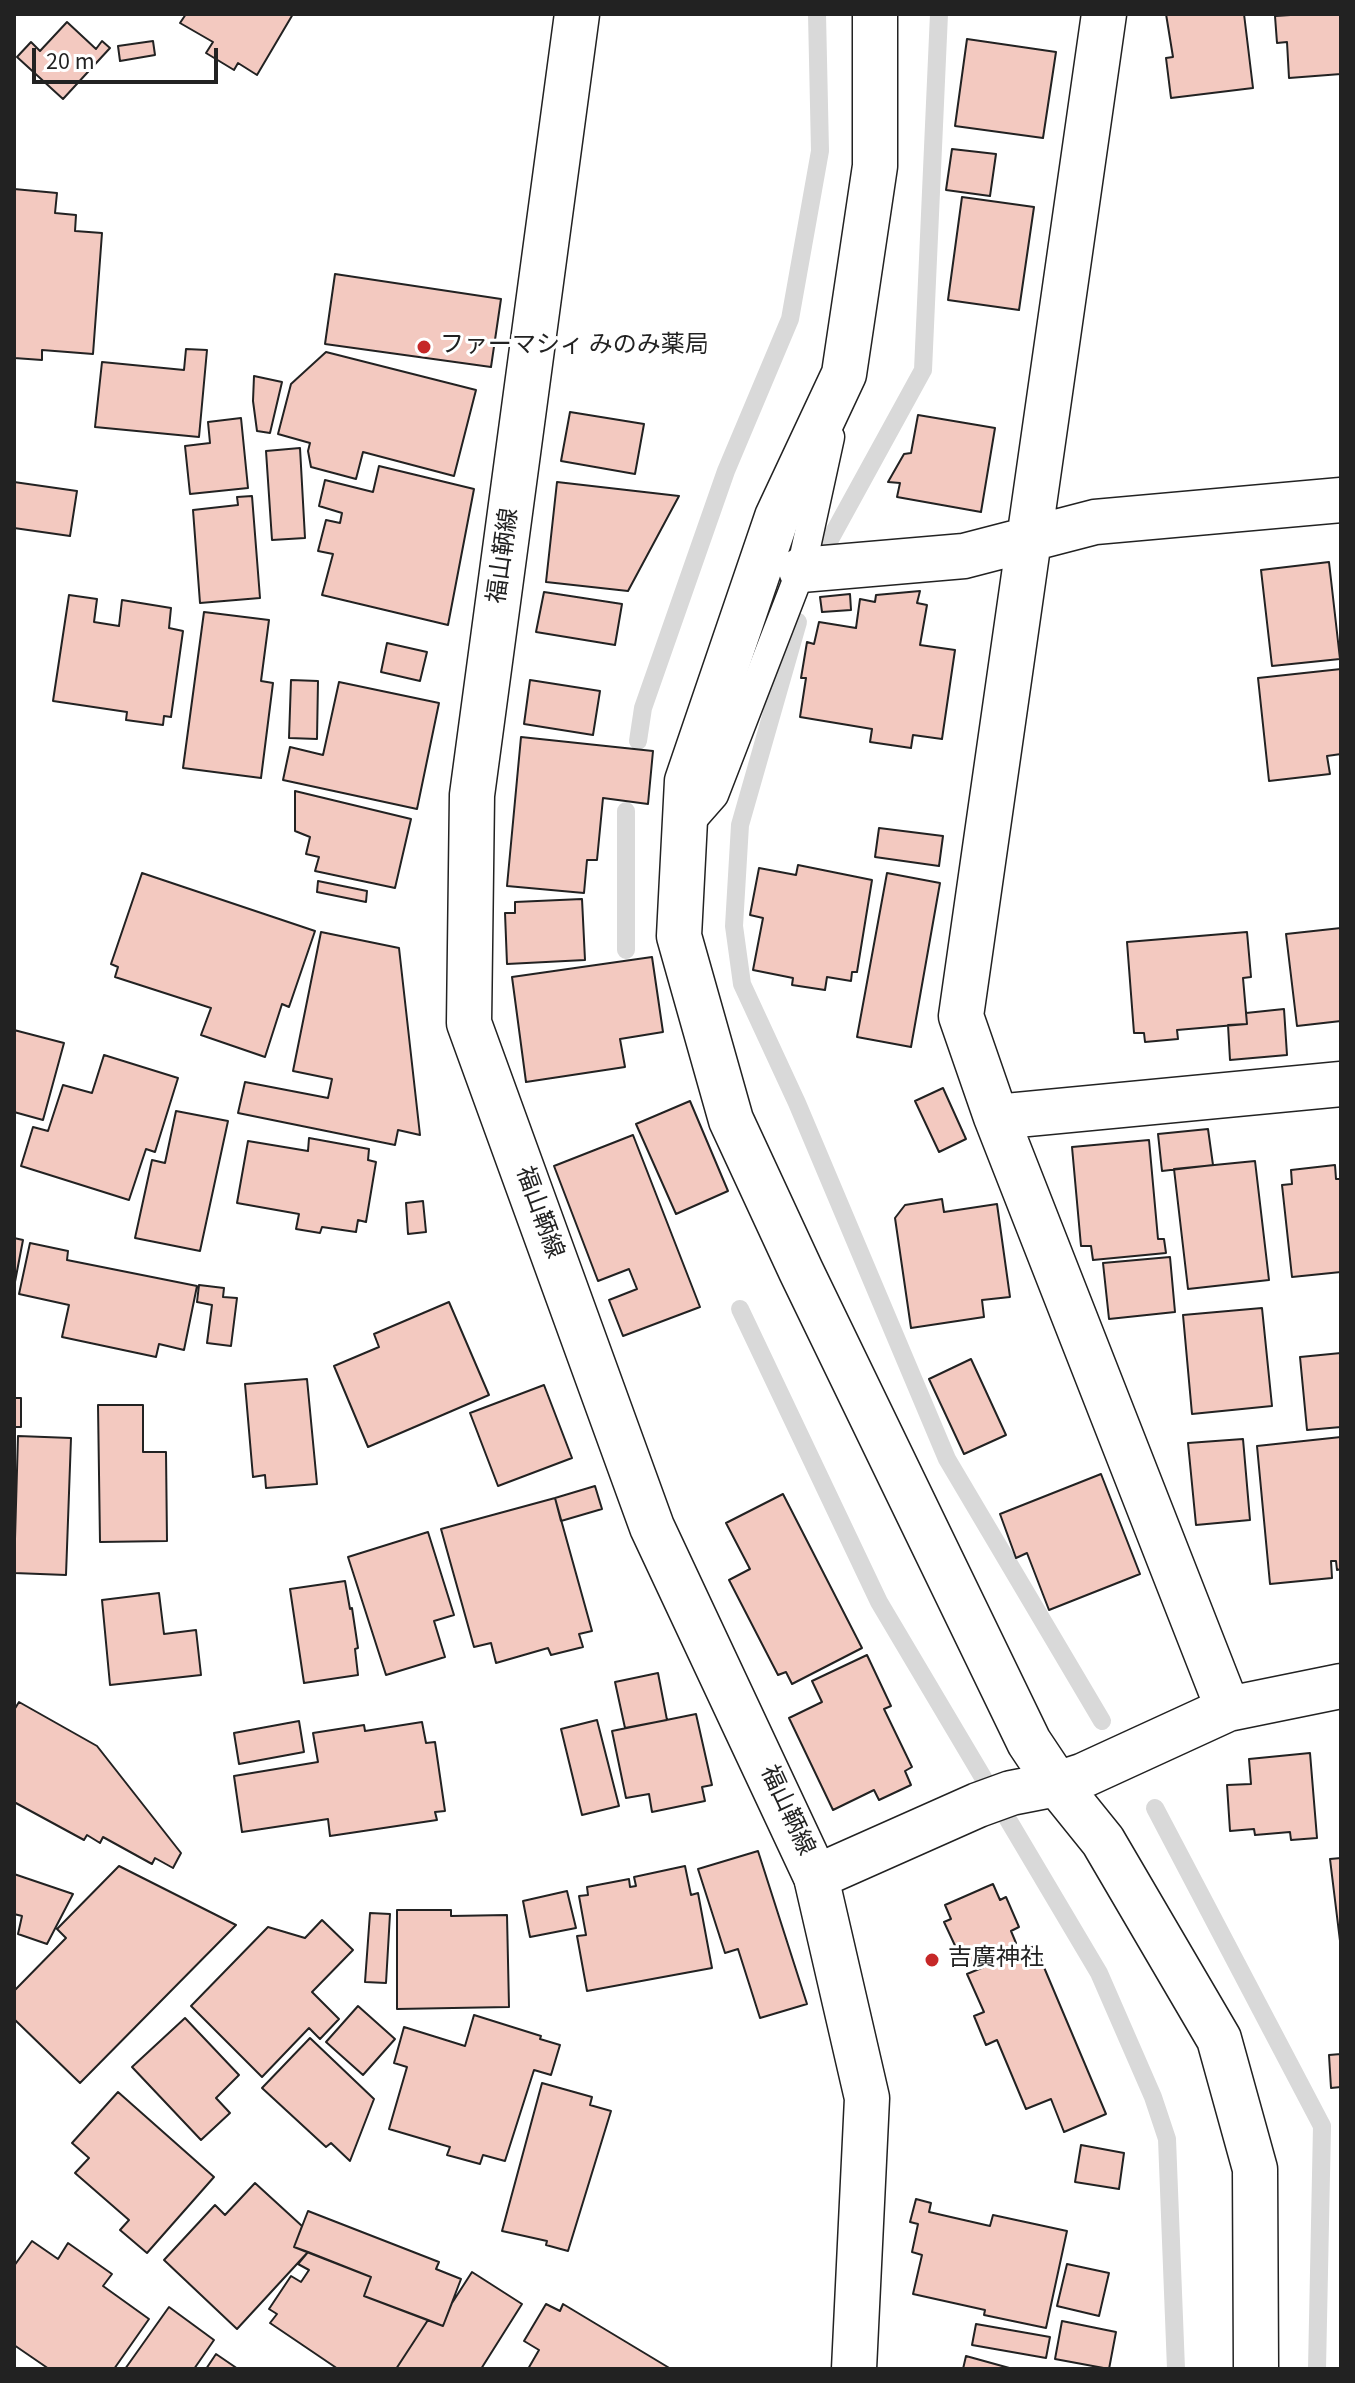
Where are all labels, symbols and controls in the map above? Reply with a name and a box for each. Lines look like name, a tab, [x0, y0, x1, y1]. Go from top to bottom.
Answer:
scale bar	[36, 32, 222, 82]
text: 20 m	[46, 44, 95, 79]
place label: ファーマシィ みのみ薬局	[440, 333, 709, 361]
marker: ファーマシィ みのみ薬局	[415, 338, 433, 356]
street label: 福山鞆線	[484, 506, 526, 606]
street label: 福山鞆線	[508, 1163, 568, 1263]
street label: 福山鞆線	[753, 1761, 819, 1861]
place label: 吉廣神社	[948, 1946, 1044, 1974]
marker: 吉廣神社	[923, 1951, 941, 1969]

